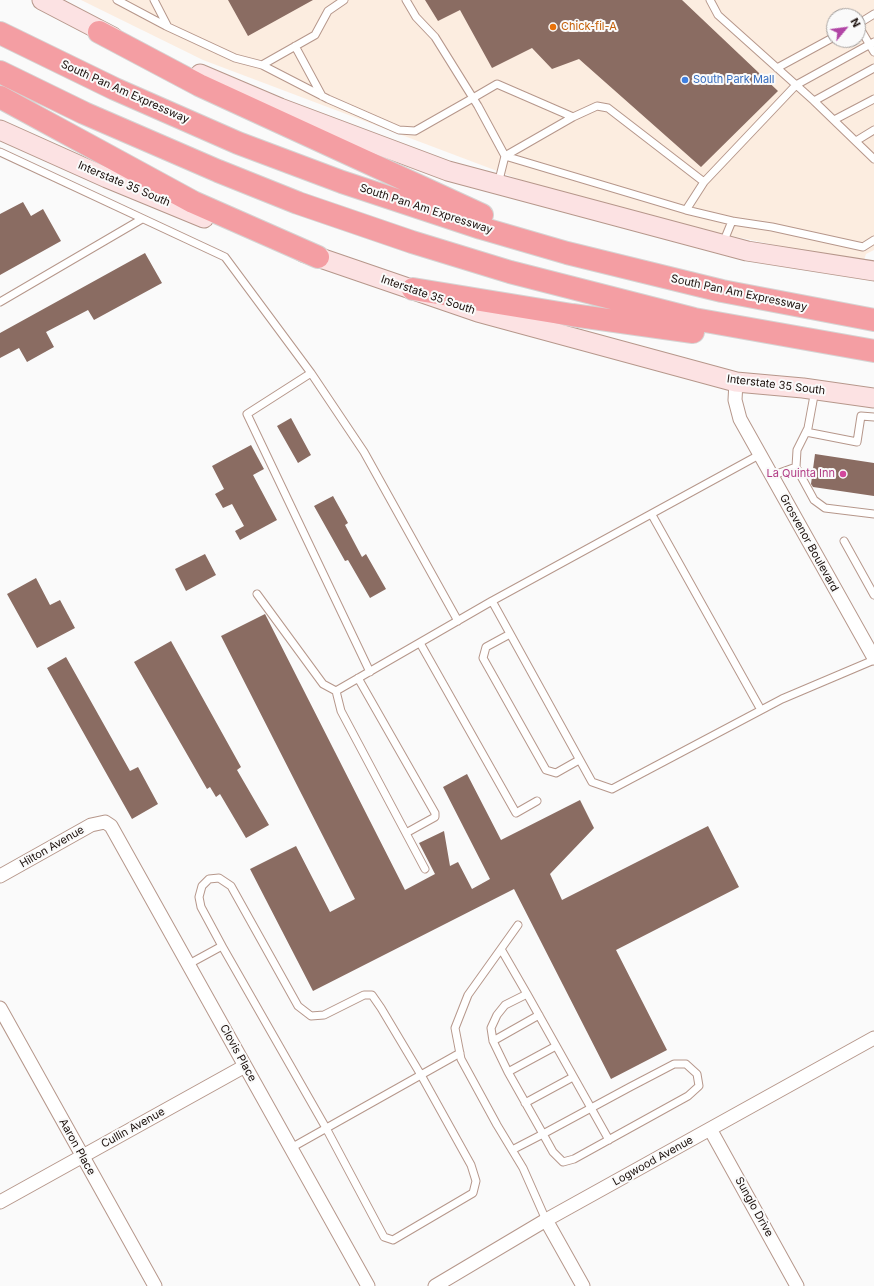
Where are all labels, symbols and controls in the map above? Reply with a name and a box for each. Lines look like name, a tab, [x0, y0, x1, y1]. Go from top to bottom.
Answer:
north arrow	[826, 8, 866, 48]
text: N	[847, 16, 864, 30]
place label: Chick-fil-A	[561, 20, 617, 34]
marker: Chick-fil-A	[548, 22, 558, 32]
street label: South Pan Am Expressway	[59, 58, 191, 126]
place label: South Park Mall	[693, 73, 774, 87]
marker: South Park Mall	[680, 75, 690, 85]
street label: Interstate 35 South	[76, 159, 172, 209]
street label: South Pan Am Expressway	[358, 181, 494, 237]
street label: South Pan Am Expressway	[670, 272, 808, 314]
street label: Interstate 35 South	[379, 273, 477, 317]
street label: Interstate 35 South	[726, 372, 826, 398]
place label: La Quinta Inn	[767, 467, 835, 481]
marker: La Quinta Inn	[838, 469, 848, 479]
street label: Grosvenor Boulevard	[777, 492, 841, 594]
street label: Hilton Avenue	[18, 823, 86, 871]
street label: Clovis Place	[217, 1022, 259, 1084]
street label: Cullin Avenue	[99, 1105, 167, 1151]
street label: Aaron Place	[56, 1116, 98, 1178]
street label: Logwood Avenue	[610, 1133, 696, 1189]
street label: Sunglo Drive	[732, 1175, 776, 1239]

